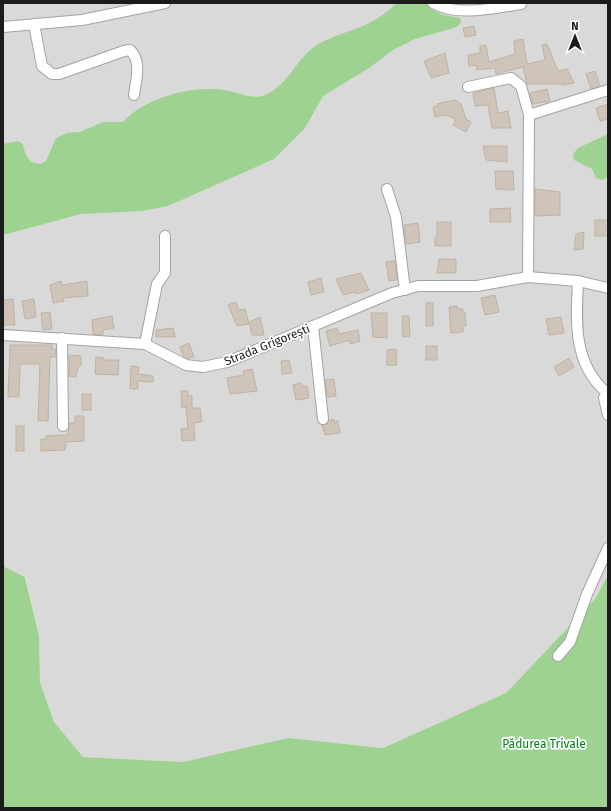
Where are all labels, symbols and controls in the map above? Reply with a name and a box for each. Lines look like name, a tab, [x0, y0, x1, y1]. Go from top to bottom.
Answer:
north arrow	[555, 16, 595, 56]
text: N	[571, 20, 579, 33]
street label: Strada Grigorești	[222, 321, 312, 370]
park label: Pădurea Trivale	[502, 737, 586, 751]

